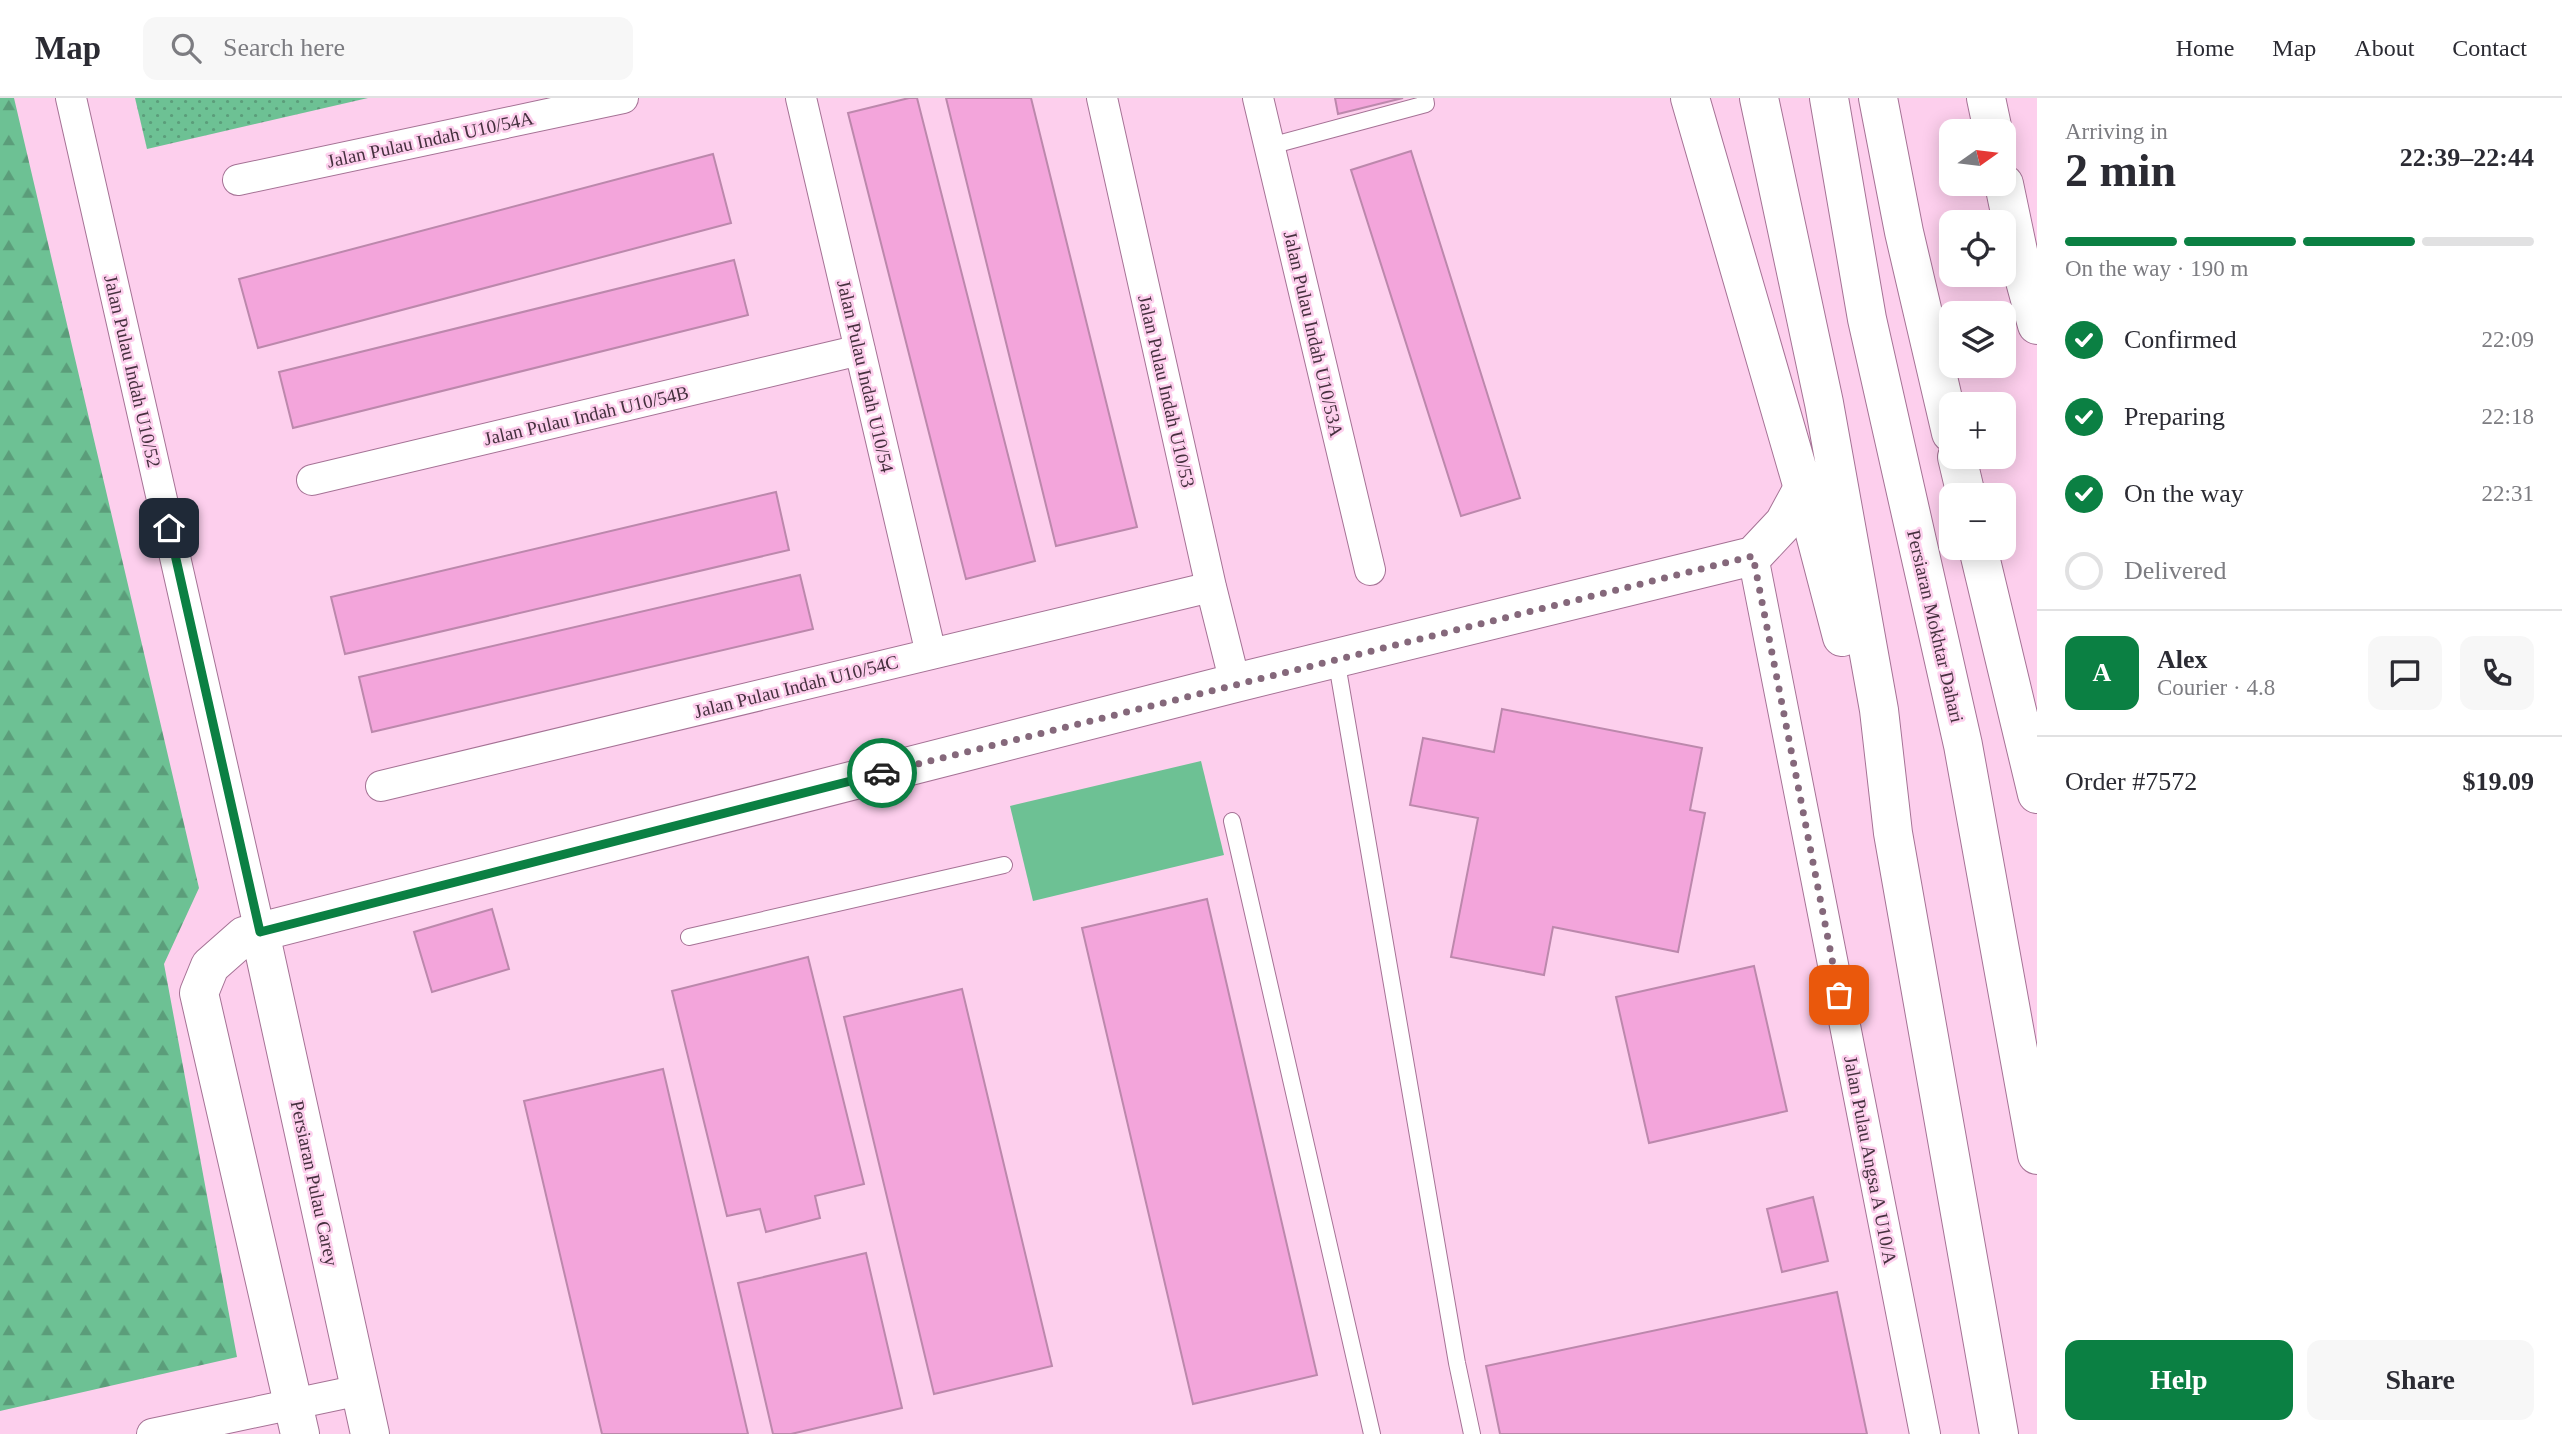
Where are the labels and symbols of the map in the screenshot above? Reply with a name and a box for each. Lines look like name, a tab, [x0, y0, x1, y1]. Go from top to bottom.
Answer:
street label: Jalan Pulau Indah U10/54A	[325, 107, 536, 172]
north arrow	[1939, 119, 2016, 196]
street label: Jalan Pulau Indah U10/53A	[1280, 229, 1347, 439]
street label: Jalan Pulau Indah U10/52	[100, 273, 165, 469]
street label: Jalan Pulau Indah U10/54	[833, 278, 898, 475]
street label: Jalan Pulau Indah U10/53	[1134, 293, 1199, 489]
street label: Jalan Pulau Indah U10/54B	[482, 382, 691, 449]
pin	[139, 498, 199, 558]
street label: Persiaran Mokhtar Dahari	[1903, 528, 1968, 725]
street label: Jalan Pulau Indah U10/54C	[692, 651, 900, 722]
courier	[847, 738, 917, 808]
pin	[1809, 965, 1869, 1025]
street label: Jalan Pulau Angsa A U10/A	[1840, 1054, 1901, 1267]
street label: Persiaran Pulau Carey	[287, 1098, 342, 1268]

